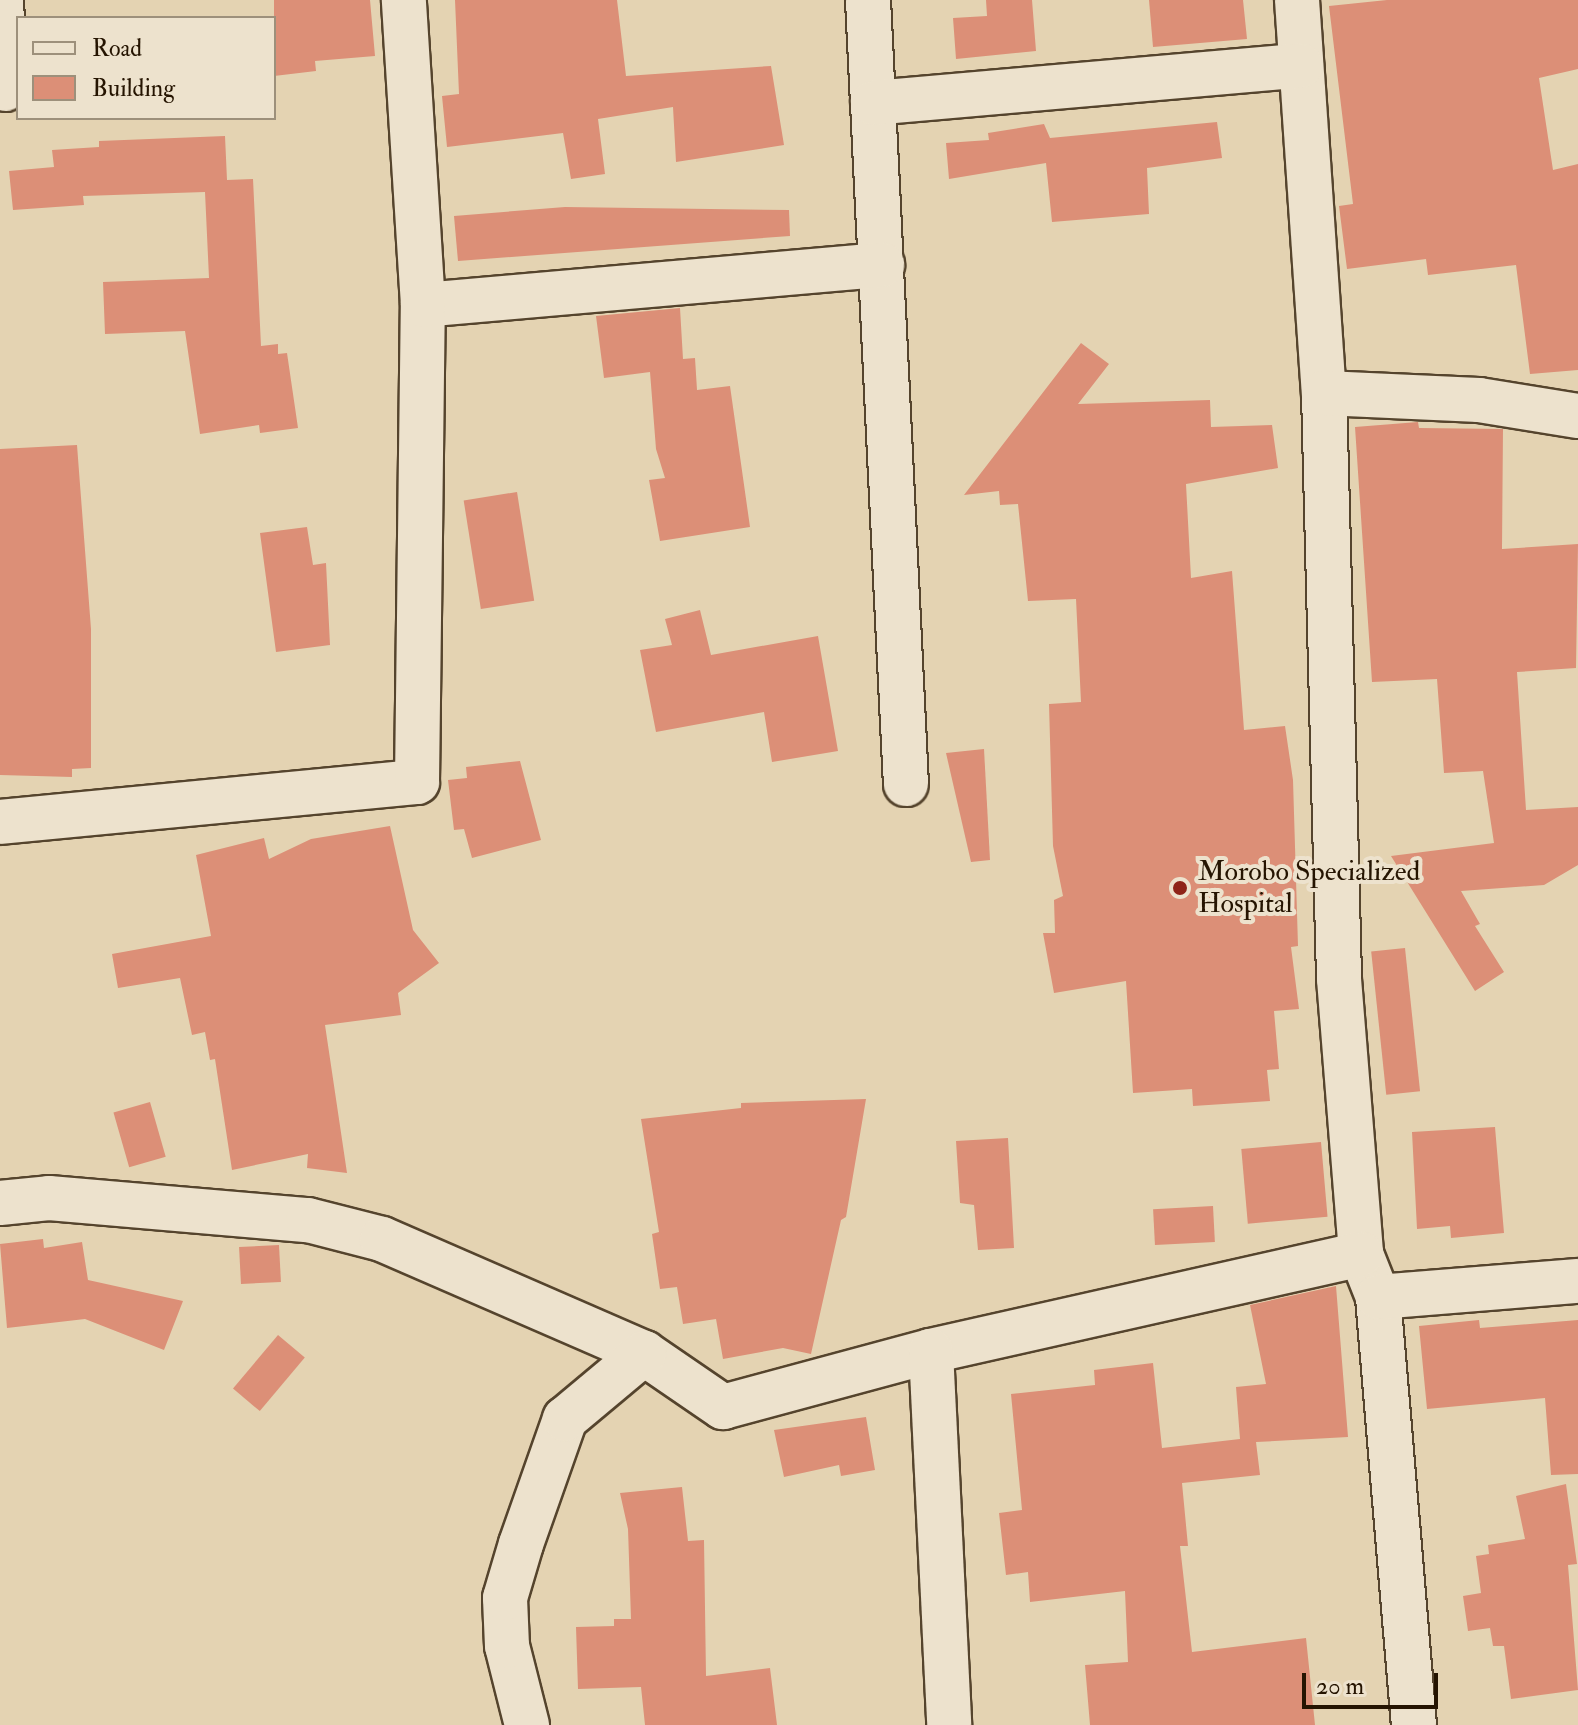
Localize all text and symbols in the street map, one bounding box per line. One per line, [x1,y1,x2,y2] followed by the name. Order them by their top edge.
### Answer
[16,16,276,120] legend
[92,33,142,64] text: Road
[92,73,175,104] text: Building
[1198,855,1420,921] place label: Morobo Specialized Hospital
[1169,877,1191,899] marker: Morobo Specialized Hospital
[1306,1657,1442,1707] scale bar
[1316,1671,1364,1702] text: 20 m

